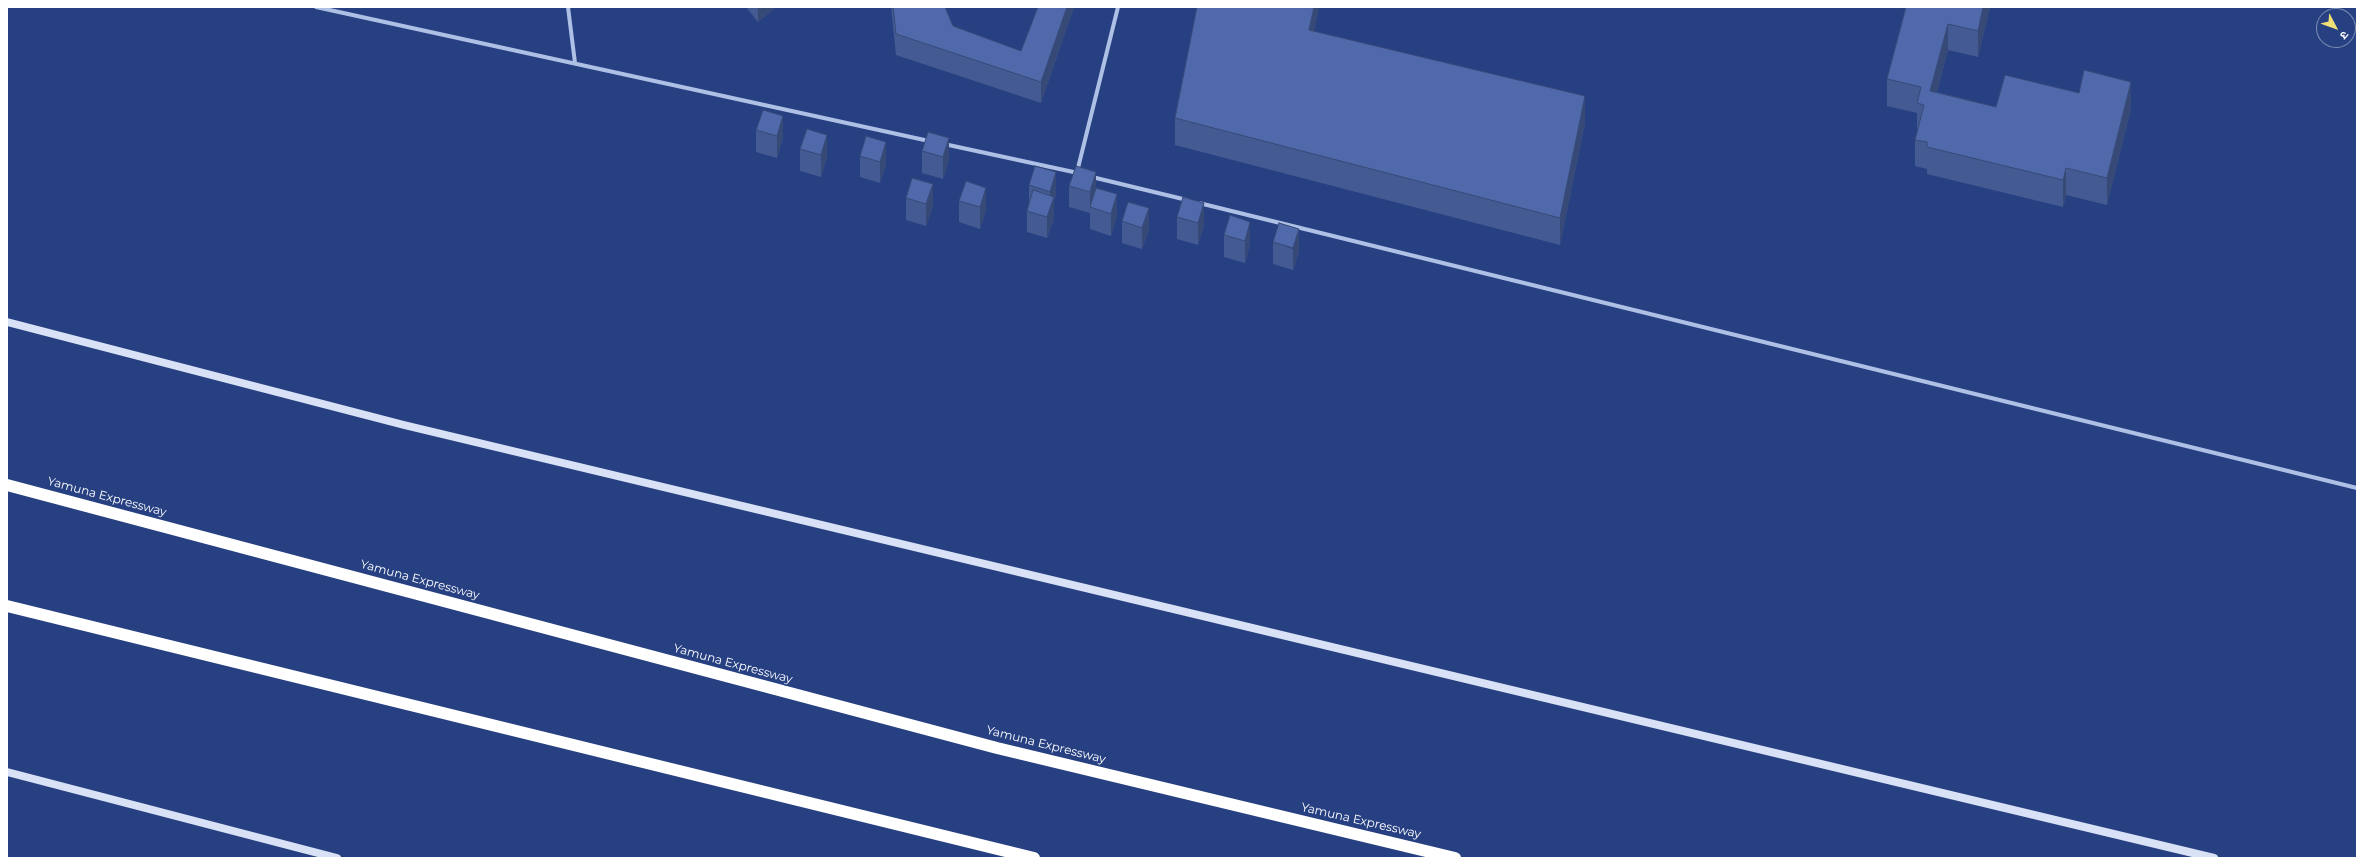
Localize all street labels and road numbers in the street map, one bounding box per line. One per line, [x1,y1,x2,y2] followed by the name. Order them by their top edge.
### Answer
[46,474,168,520] street label: Yamuna Expressway
[359,557,481,603] street label: Yamuna Expressway
[672,641,794,687] street label: Yamuna Expressway
[985,723,1107,767] street label: Yamuna Expressway
[1300,800,1422,842] street label: Yamuna Expressway

